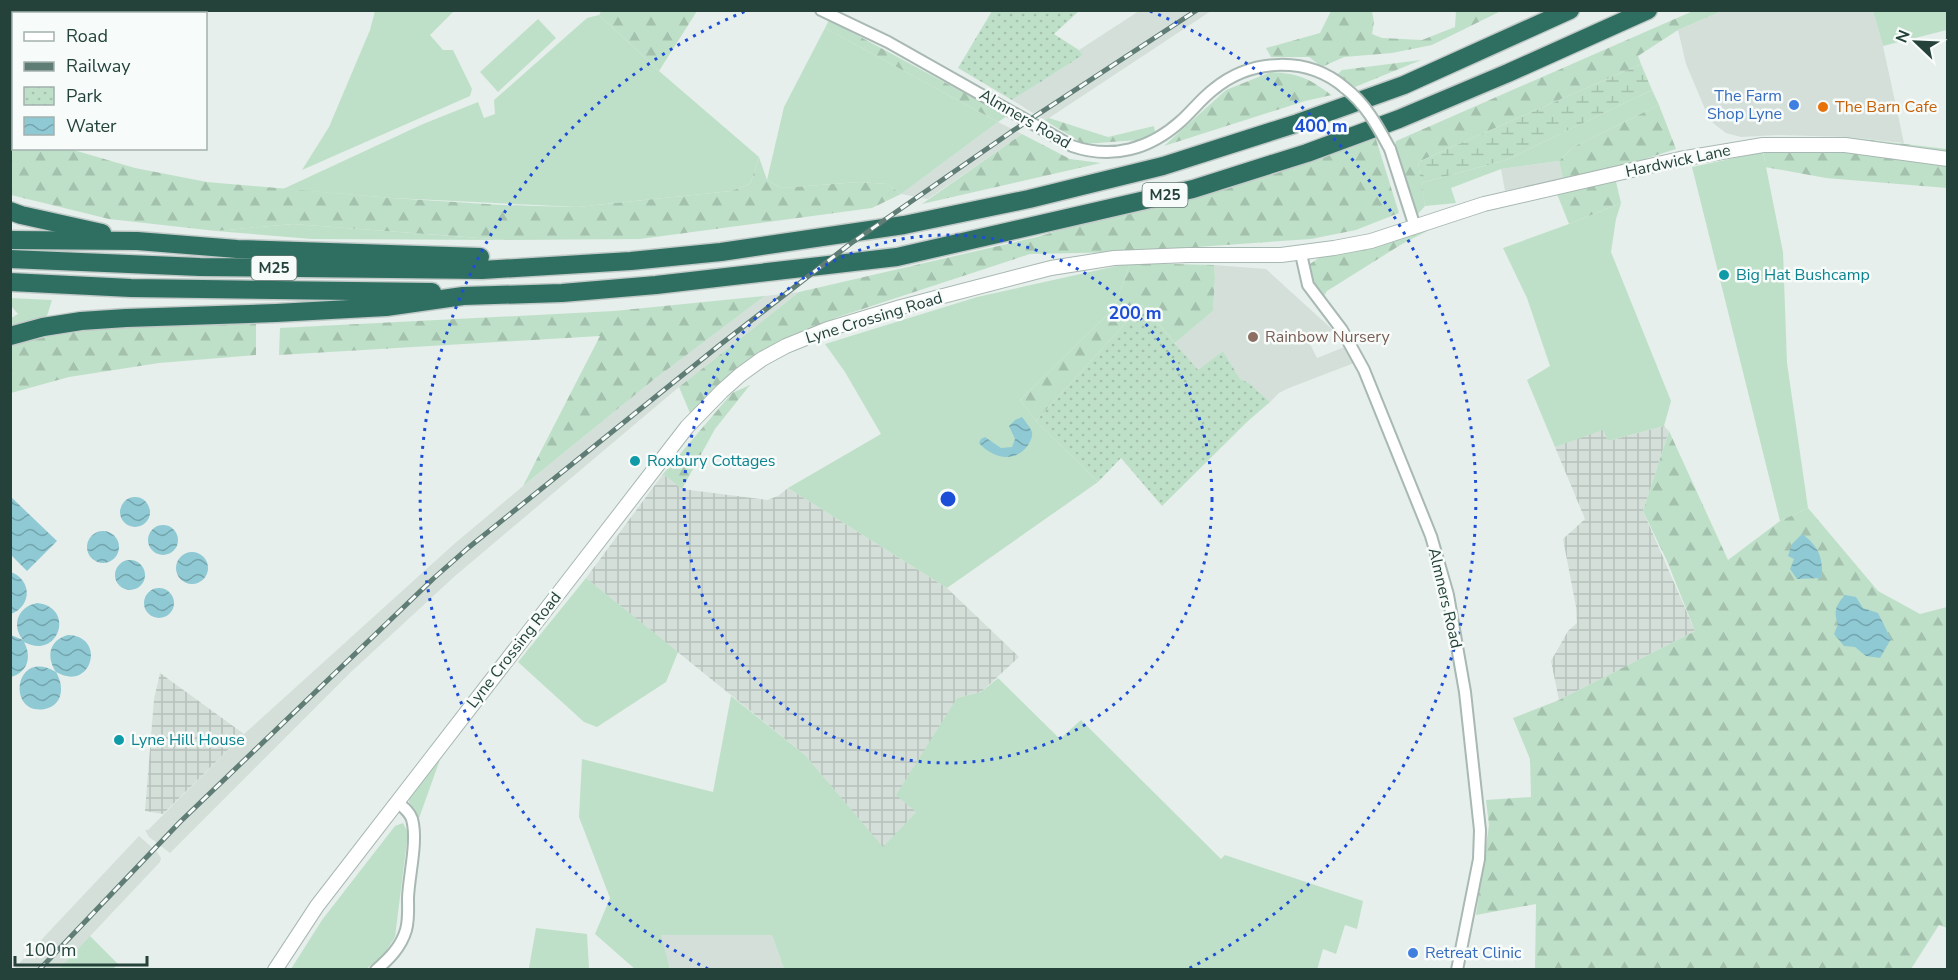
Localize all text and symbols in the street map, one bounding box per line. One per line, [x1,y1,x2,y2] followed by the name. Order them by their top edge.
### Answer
[12,12,207,150] legend
[1886,12,1946,72] north arrow
[66,24,108,48] text: Road
[1891,27,1916,46] text: N
[66,54,131,78] text: Railway
[66,84,103,108] text: Park
[975,84,1075,154] street label: Almners Road
[1707,85,1782,125] place label: The Farm Shop Lyne
[1835,96,1937,118] place label: The Barn Cafe
[1787,98,1801,112] marker: The Farm Shop Lyne
[1816,100,1830,114] marker: The Barn Cafe
[66,114,117,138] text: Water
[1294,114,1348,138] text: 400 m
[1623,139,1733,183] street label: Hardwick Lane
[1142,183,1188,207] road number: M25
[252,256,296,280] road number: M25
[1736,264,1870,286] place label: Big Hat Bushcamp
[1717,268,1731,282] marker: Big Hat Bushcamp
[803,287,945,349] street label: Lyne Crossing Road
[1108,301,1162,325] text: 200 m
[1265,326,1391,348] place label: Rainbow Nursery
[1246,330,1260,344] marker: Rainbow Nursery
[647,450,776,472] place label: Roxbury Cottages
[628,454,642,468] marker: Roxbury Cottages
[938,489,958,509] centre of rings
[1423,546,1467,650] street label: Almners Road
[462,587,566,713] street label: Lyne Crossing Road
[131,729,245,751] place label: Lyne Hill House
[112,733,126,747] marker: Lyne Hill House
[15,929,147,967] scale bar
[24,938,76,962] text: 100 m
[1425,942,1522,964] place label: Retreat Clinic
[1406,946,1420,960] marker: Retreat Clinic

